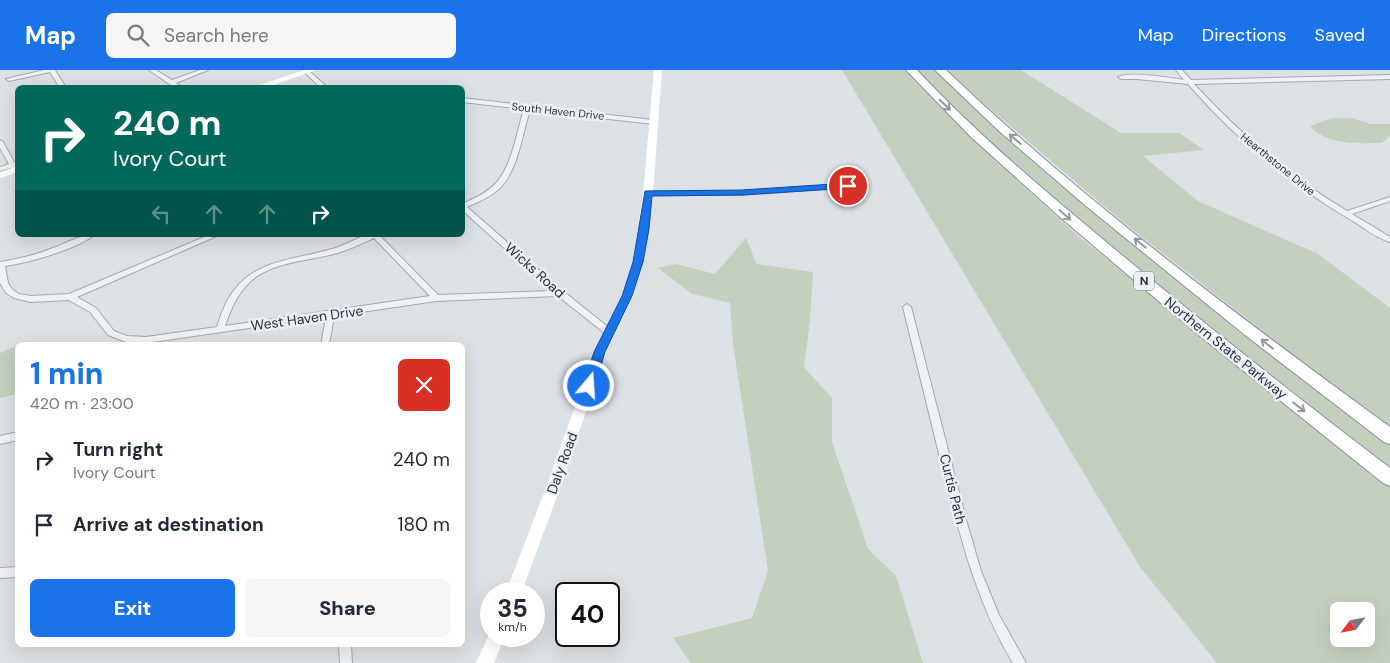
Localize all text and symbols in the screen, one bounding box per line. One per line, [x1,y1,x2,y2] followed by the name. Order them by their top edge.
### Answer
[106,13,456,58] search box
[25,20,76,51] text: Map
[124,21,152,49] icon: search
[164,23,269,48] text: Search here
[1138,23,1174,47] text: Map
[1202,23,1287,47] text: Directions
[1315,23,1365,47] text: Saved
[511,99,605,123] street label: South Haven Drive
[939,99,951,111] one-way arrow
[113,100,222,146] text: 240 m
[30,105,95,170] icon: right
[1238,130,1318,198] street label: Hearthstone Drive
[1009,133,1022,145] one-way arrow
[113,144,227,173] text: Ivory Court
[827,165,869,207] pin
[834,172,862,200] icon: arrive
[147,200,175,228] icon: left
[200,200,228,228] icon: ahead
[253,200,281,228] icon: ahead
[306,200,334,228] icon: right
[1059,209,1072,220] one-way arrow
[501,238,569,302] street label: Wicks Road
[1134,238,1147,249] one-way arrow
[1134,272,1154,290] road number: N
[1161,293,1291,403] street label: Northern State Parkway
[250,301,364,335] street label: West Haven Drive
[1261,339,1274,350] one-way arrow
[30,354,103,393] text: 1 min
[398,359,450,411] button: close
[562,359,614,411] position arrow
[30,393,134,414] text: 420 m · 23:00
[1292,401,1305,412] one-way arrow
[543,430,581,496] street label: Daly Road
[73,437,163,462] text: Turn right
[30,446,58,474] icon: right
[393,447,450,472] text: 240 m
[936,452,970,526] street label: Curtis Path
[73,462,156,483] text: Ivory Court
[30,511,58,539] icon: arrive
[73,512,264,537] text: Arrive at destination
[398,512,450,537] text: 180 m
[30,579,235,637] button: Exit
[245,579,450,637] button: Share
[555,582,620,647] speed limit sign: 40
[497,592,528,625] text: 35
[1330,602,1375,648] north arrow
[1330,602,1375,647] map controls
[498,619,527,635] text: km/h

